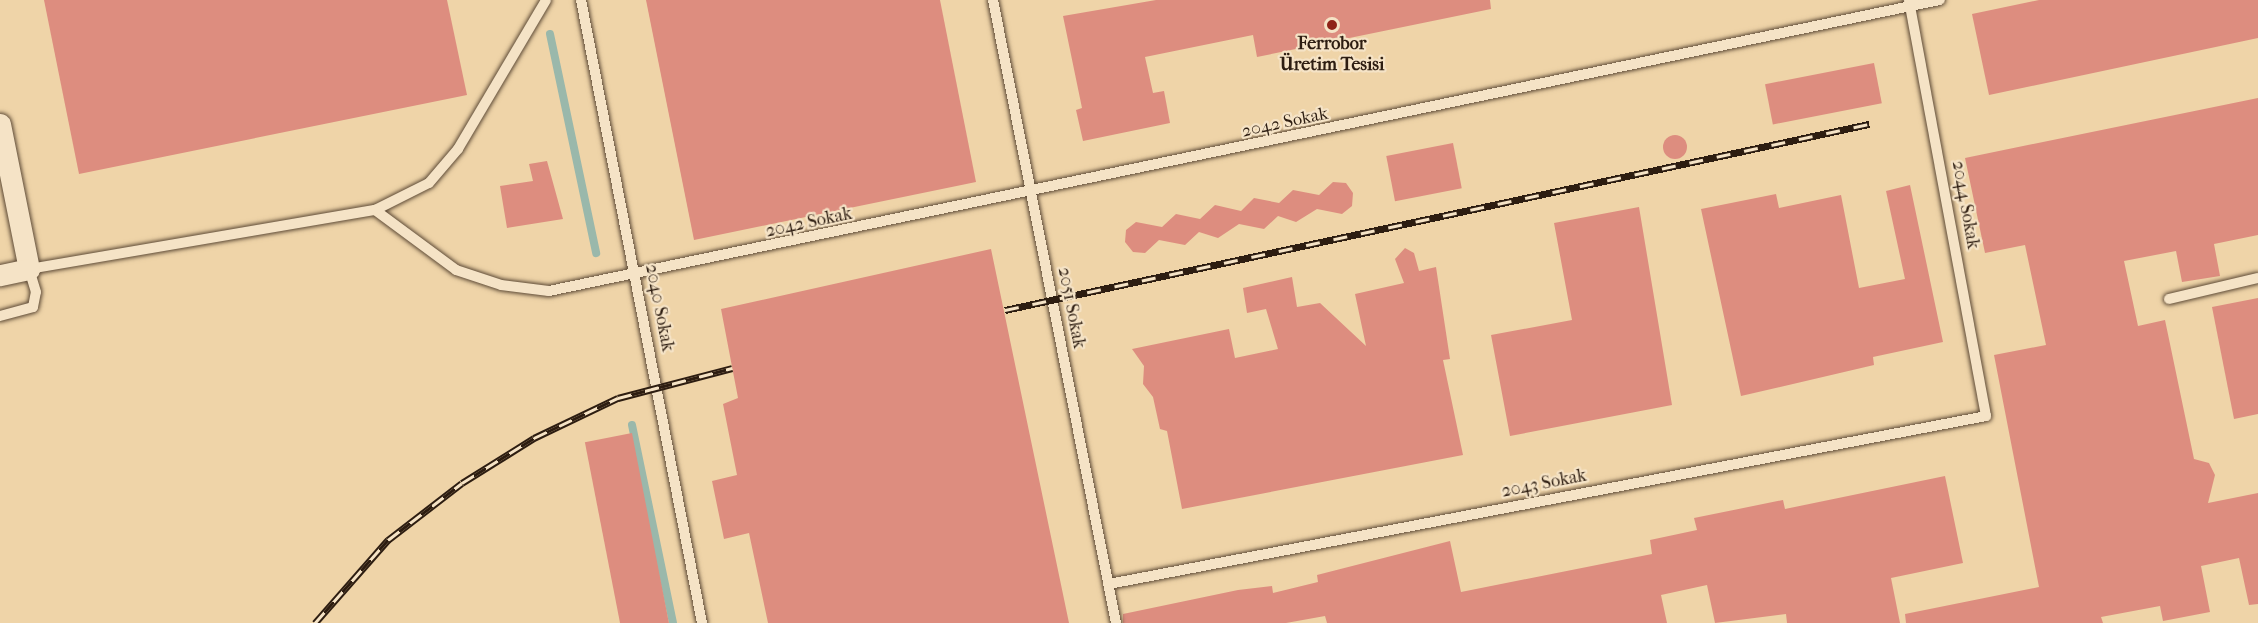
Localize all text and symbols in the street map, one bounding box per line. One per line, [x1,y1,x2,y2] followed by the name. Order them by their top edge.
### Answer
[1325,18,1339,32] marker: Ferrobor Üretim Tesisi
[1280,34,1384,76] place label: Ferrobor Üretim Tesisi
[1240,103,1330,143] street label: 2042 Sokak
[1947,159,1983,251] street label: 2044 Sokak
[764,203,854,243] street label: 2042 Sokak
[640,262,678,354] street label: 2040 Sokak
[1053,266,1089,350] street label: 2051 Sokak
[1500,465,1588,503] street label: 2043 Sokak

